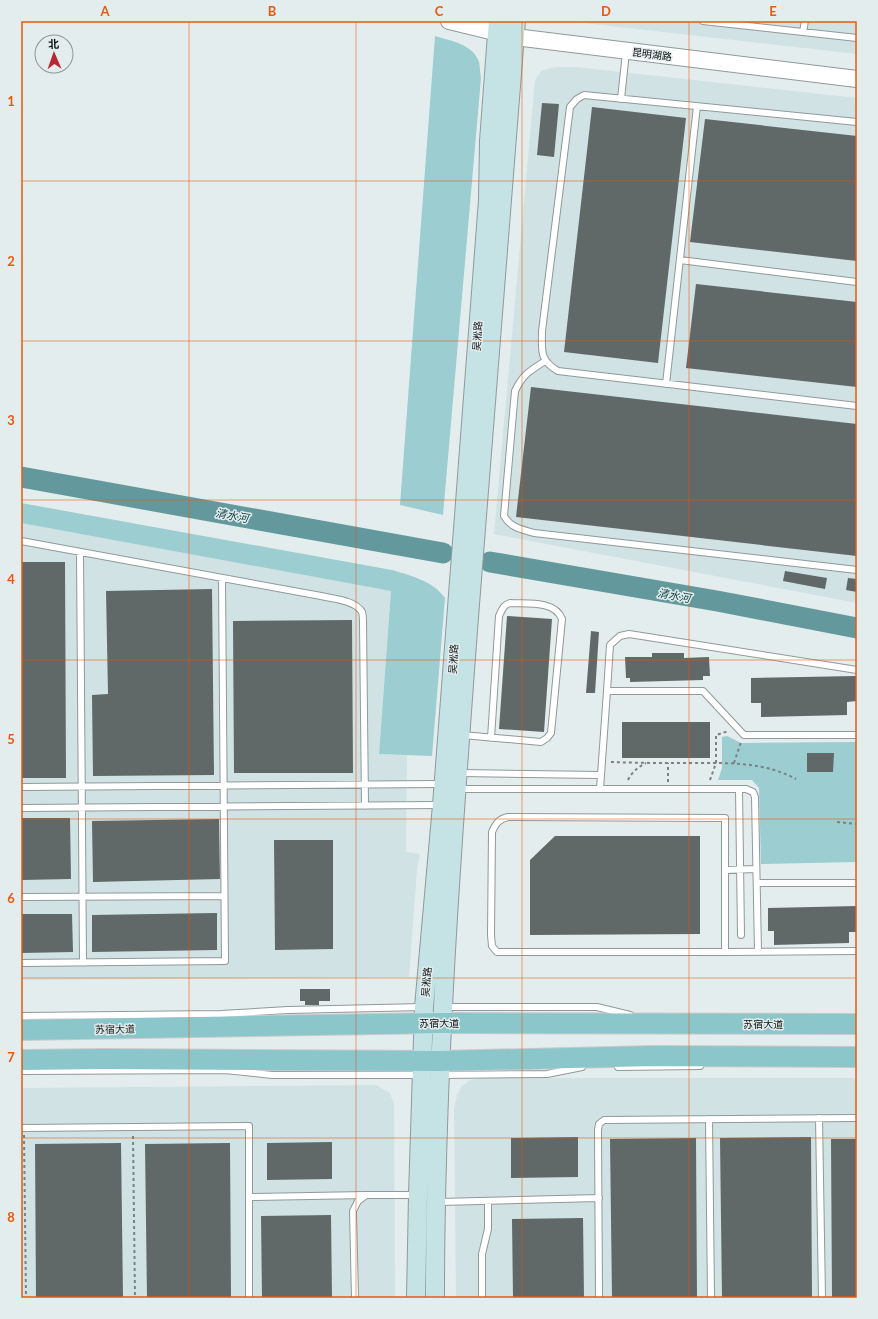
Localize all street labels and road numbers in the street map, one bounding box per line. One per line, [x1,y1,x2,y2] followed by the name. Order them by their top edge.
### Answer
[631,46,673,62] street label: 昆明湖路
[470,321,484,351] street label: 吴淞路
[446,644,460,674] street label: 吴淞路
[419,967,433,997] street label: 吴淞路
[419,1017,459,1029] street label: 苏宿大道
[743,1018,783,1030] street label: 苏宿大道
[95,1023,135,1035] street label: 苏宿大道

